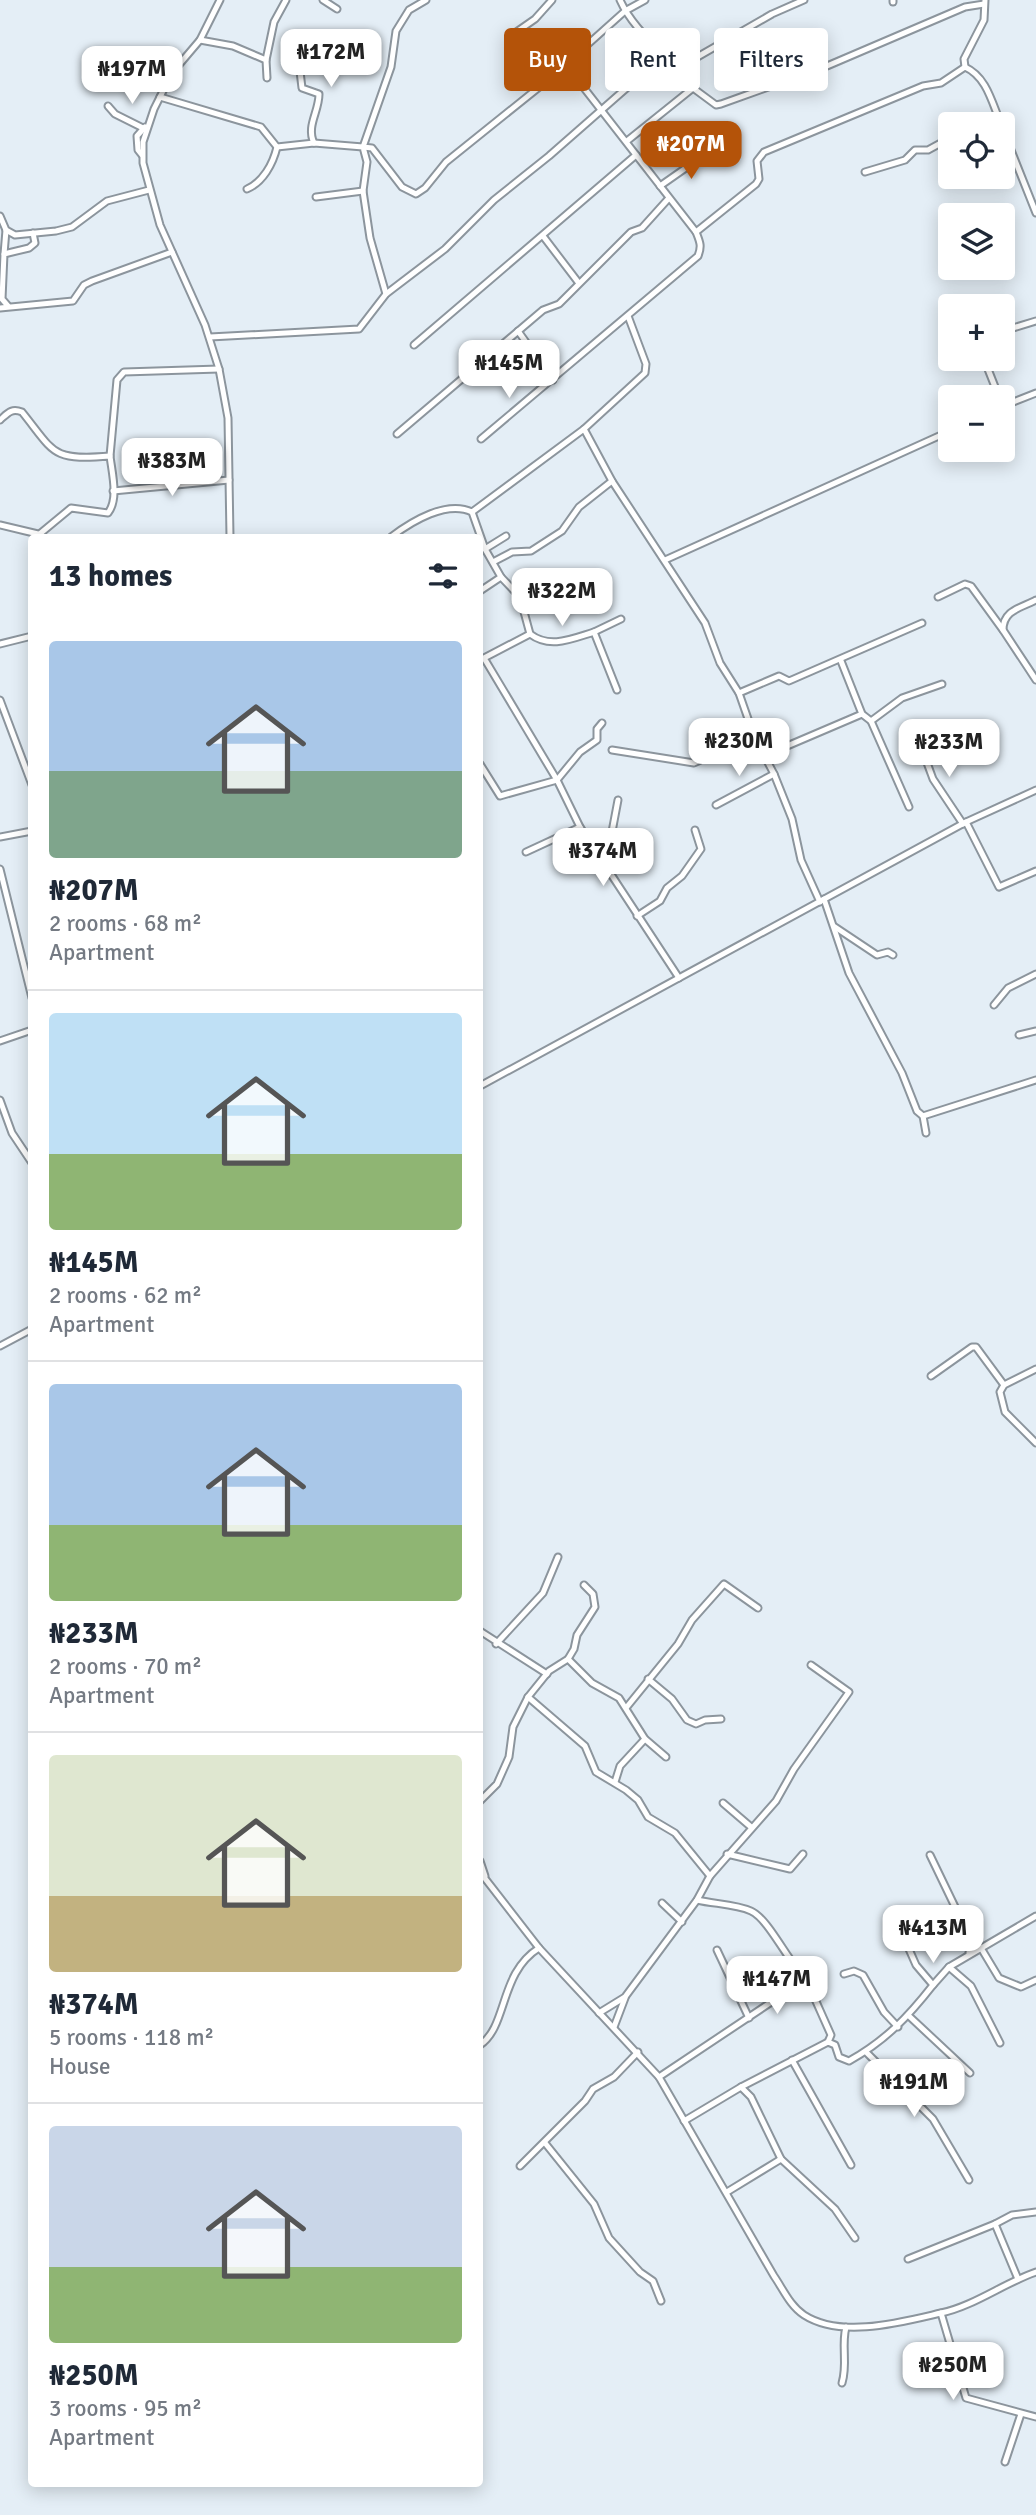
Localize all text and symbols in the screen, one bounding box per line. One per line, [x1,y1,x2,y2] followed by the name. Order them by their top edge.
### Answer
[504,28,591,91] chip: Buy
[605,28,700,91] chip: Rent
[714,28,828,91] chip: Filters
[282,29,380,89] pin: ₦172M
[297,37,365,66] text: ₦172M
[83,46,181,106] pin: ₦197M
[98,54,166,83] text: ₦197M
[938,112,1015,462] map controls
[938,112,1015,189] button: locate
[642,122,740,181] pin: ₦207M
[657,129,725,158] text: ₦207M
[938,203,1015,280] button: layers
[938,294,1015,371] button: +
[460,340,558,400] pin: ₦145M
[475,348,543,377] text: ₦145M
[938,385,1015,462] button: −
[123,438,221,498] pin: ₦383M
[138,446,206,475] text: ₦383M
[424,557,462,595] icon: filters
[49,558,172,595] text: 13 homes
[513,568,611,628] pin: ₦322M
[528,576,596,605] text: ₦322M
[193,686,319,812] icon: home
[690,718,788,778] pin: ₦230M
[900,720,998,779] pin: ₦233M
[705,726,773,755] text: ₦230M
[915,727,983,756] text: ₦233M
[554,828,652,888] pin: ₦374M
[569,836,637,865] text: ₦374M
[49,872,139,909] text: ₦207M
[49,909,202,938] text: 2 rooms · 68 m²
[49,938,154,967] text: Apartment
[193,1058,319,1184] icon: home
[49,1244,139,1281] text: ₦145M
[49,1281,202,1310] text: 2 rooms · 62 m²
[49,1310,154,1339] text: Apartment
[193,1429,319,1555] icon: home
[49,1615,139,1652] text: ₦233M
[49,1652,202,1681] text: 2 rooms · 70 m²
[49,1681,154,1710] text: Apartment
[193,1800,319,1926] icon: home
[884,1906,982,1965] pin: ₦413M
[899,1913,967,1942] text: ₦413M
[728,1956,826,2016] pin: ₦147M
[743,1964,811,1993] text: ₦147M
[49,1986,139,2023] text: ₦374M
[49,2023,214,2052] text: 5 rooms · 118 m²
[49,2052,111,2081] text: House
[865,2060,963,2119] pin: ₦191M
[880,2067,948,2096] text: ₦191M
[193,2171,319,2297] icon: home
[904,2342,1002,2402] pin: ₦250M
[919,2350,987,2379] text: ₦250M
[49,2357,139,2394] text: ₦250M
[49,2394,202,2423] text: 3 rooms · 95 m²
[49,2423,154,2452] text: Apartment

